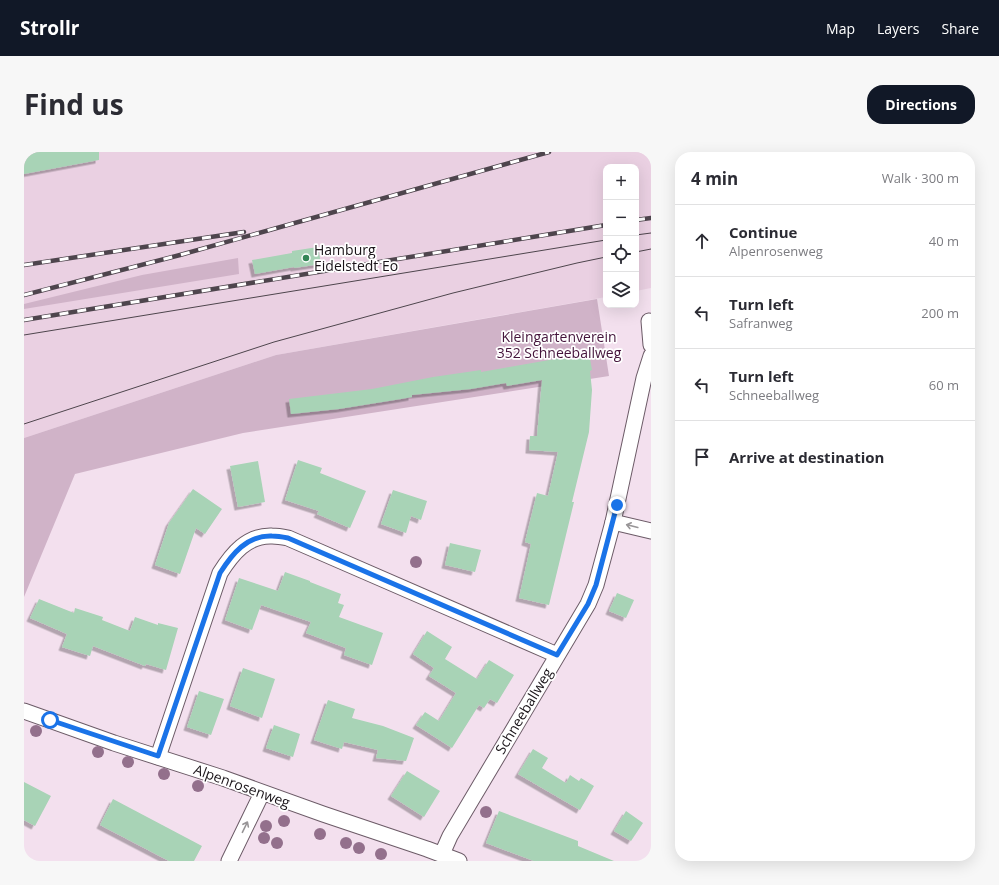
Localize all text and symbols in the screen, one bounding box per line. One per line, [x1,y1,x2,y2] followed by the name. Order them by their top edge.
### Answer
[20,15,79,41] text: Strollr
[826,19,855,38] text: Map
[877,19,919,38] text: Layers
[941,19,979,38] text: Share
[24,85,124,123] text: Find us
[867,85,975,124] button: Directions
[603,164,639,308] map controls
[603,164,639,200] button: +
[691,167,738,190] text: 4 min
[882,169,959,187] text: Walk · 300 m
[603,200,639,236] button: −
[729,222,797,242] text: Continue
[691,230,713,252] icon: ahead
[929,232,959,250] text: 40 m
[603,236,639,272] button: locate
[314,240,398,275] place label: Hamburg Eidelstedt Eo
[729,242,823,260] text: Alpenrosenweg
[301,253,311,263] marker: Hamburg Eidelstedt Eo
[603,272,639,308] button: layers
[729,294,794,314] text: Turn left
[691,302,713,324] icon: left
[921,304,959,322] text: 200 m
[729,314,793,332] text: Safranweg
[497,327,622,362] park label: Kleingartenverein 352 Schneeballweg
[729,366,794,386] text: Turn left
[691,374,713,396] icon: left
[929,376,959,394] text: 60 m
[729,386,819,404] text: Schneeballweg
[691,446,713,468] icon: arrive
[729,447,884,467] text: Arrive at destination
[608,496,626,514] route end
[626,522,639,530] one-way arrow
[490,664,557,757] street label: Schneeballweg
[41,711,59,729] route start
[191,759,293,812] street label: Alpenrosenweg
[242,821,249,833] one-way arrow

